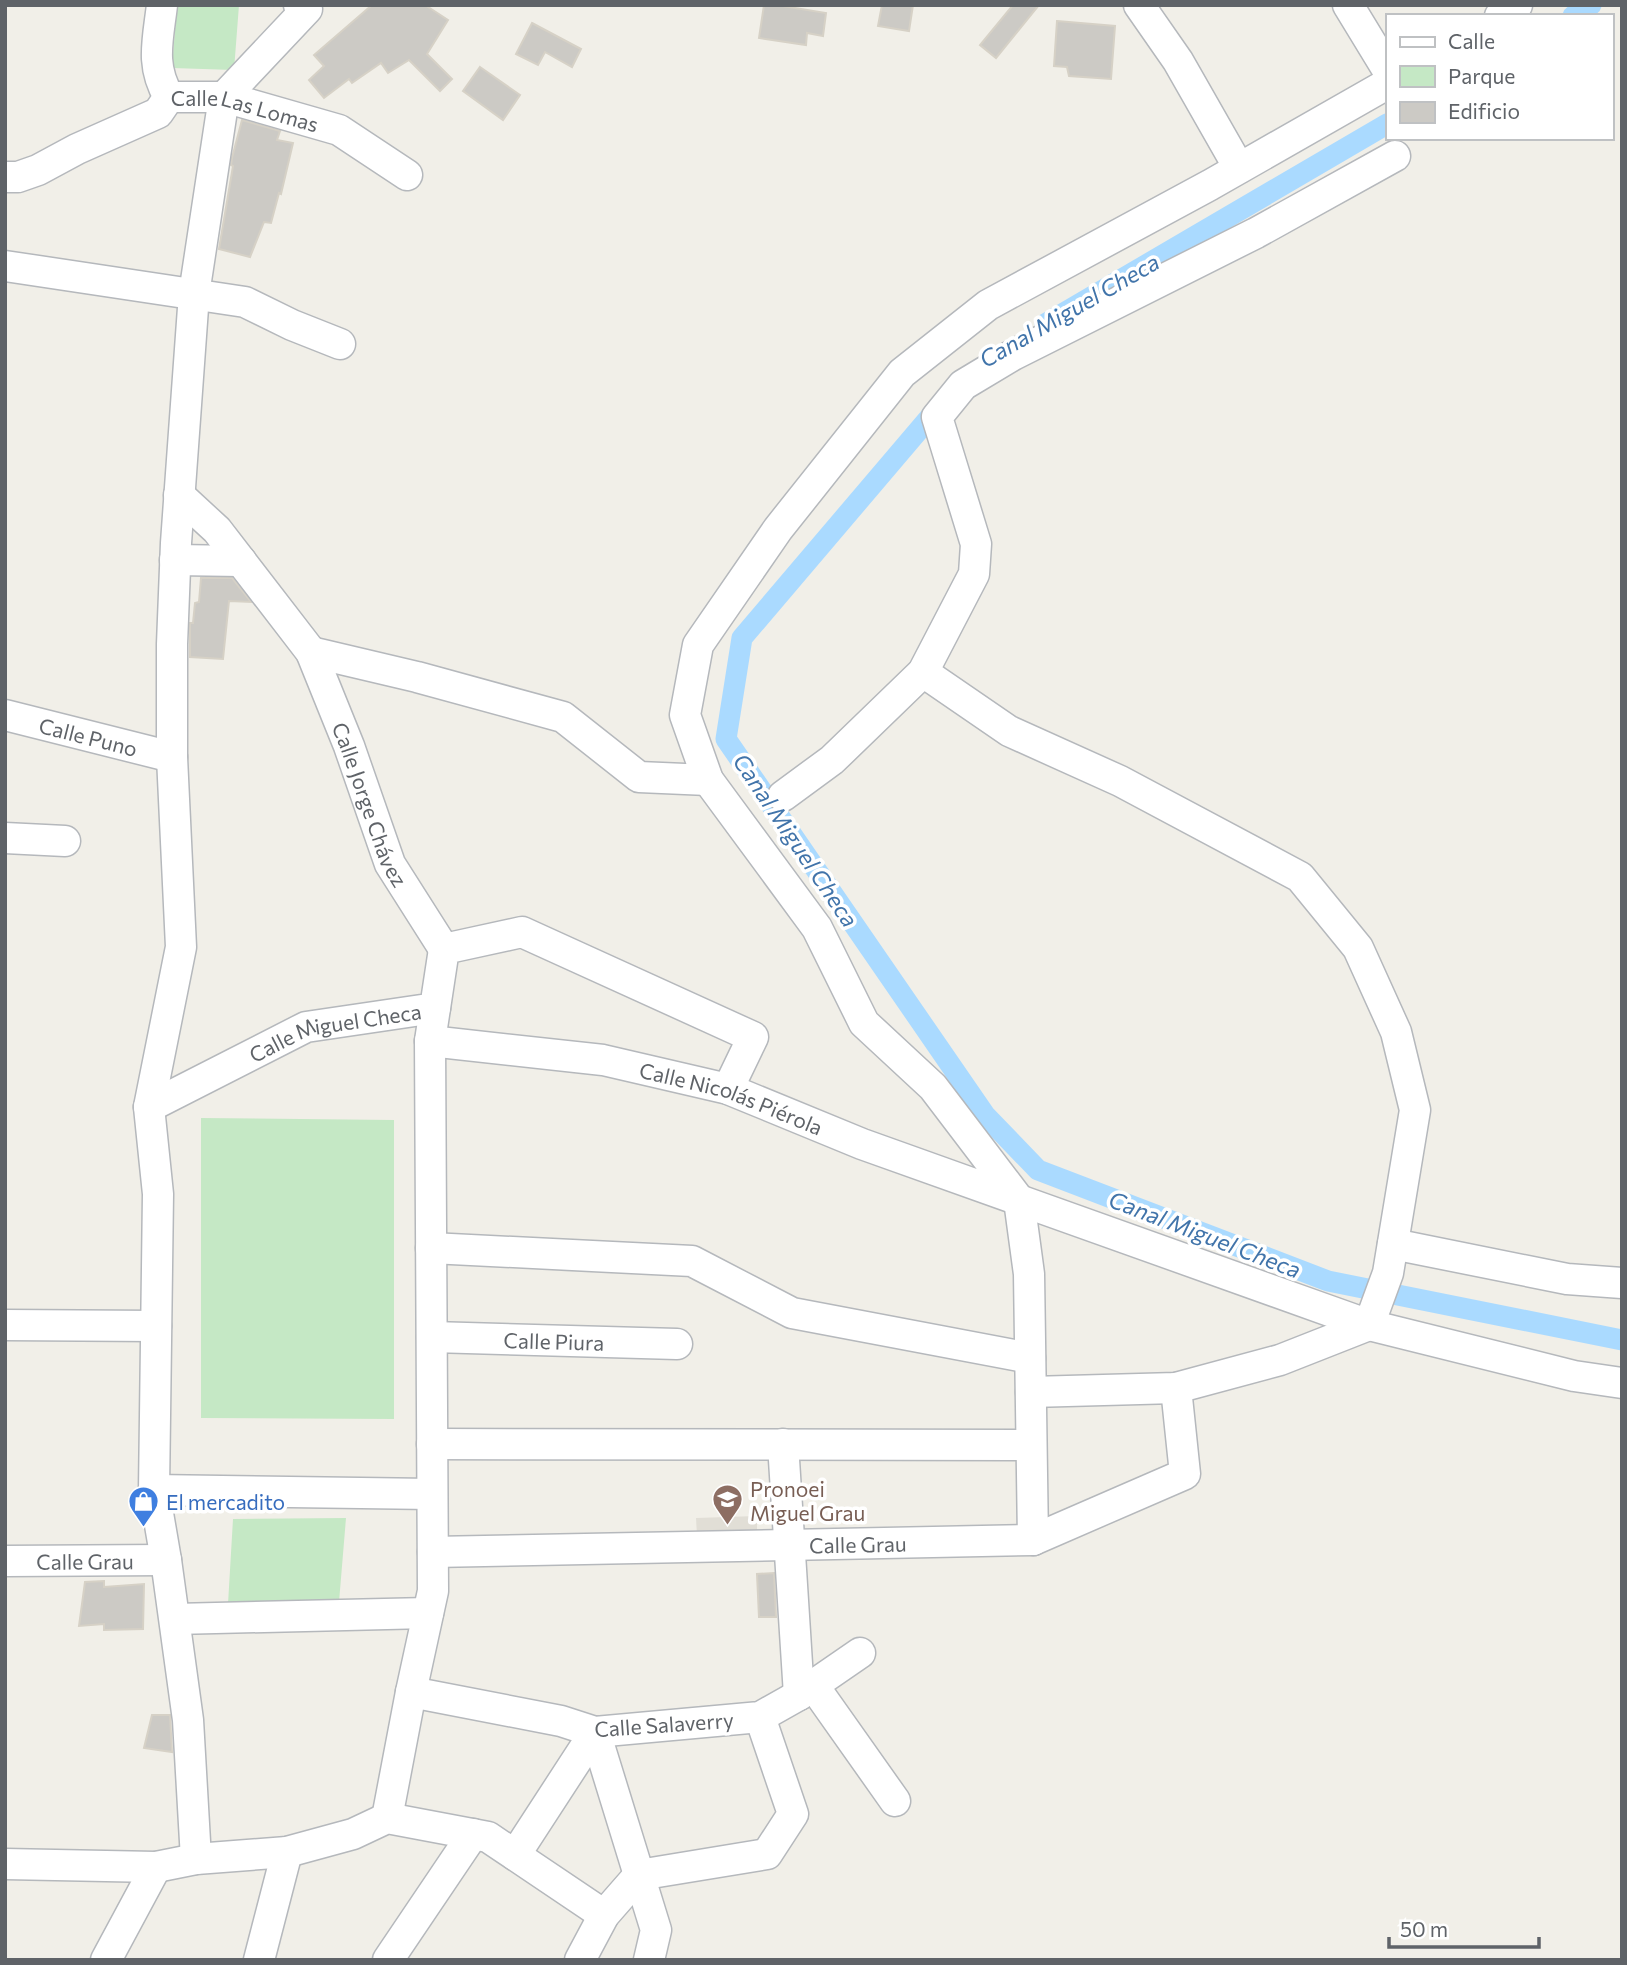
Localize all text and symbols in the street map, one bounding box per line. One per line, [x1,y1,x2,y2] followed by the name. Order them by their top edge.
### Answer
[1386,14,1613,140] legend
[1448,28,1495,53] text: Calle
[1448,63,1515,88] text: Parque
[171,84,322,136] street label: Calle Las Lomas
[1448,98,1520,123] text: Edificio
[974,247,1164,373] water label: Canal Miguel Checa
[37,712,140,760] street label: Calle Puno
[328,718,413,891] street label: Calle Jorge Chávez
[728,748,864,932] water label: Canal Miguel Checa
[244,998,423,1067] street label: Calle Miguel Checa
[637,1056,827,1139] street label: Calle Nicolás Piérola
[1105,1184,1305,1284] water label: Canal Miguel Checa
[503,1327,605,1354] street label: Calle Piura
[750,1476,865,1525] place label: Pronoei Miguel Grau
[710,1483,744,1527] school or university icon: Pronoei Miguel Grau
[126,1484,160,1528] shop icon: El mercadito
[166,1489,285,1514] place label: El mercadito
[809,1530,907,1557] street label: Calle Grau
[36,1548,134,1573] street label: Calle Grau
[593,1707,735,1741] street label: Calle Salaverry
[1389,1906,1540,1950] scale bar
[1400,1916,1448,1941] text: 50 m

